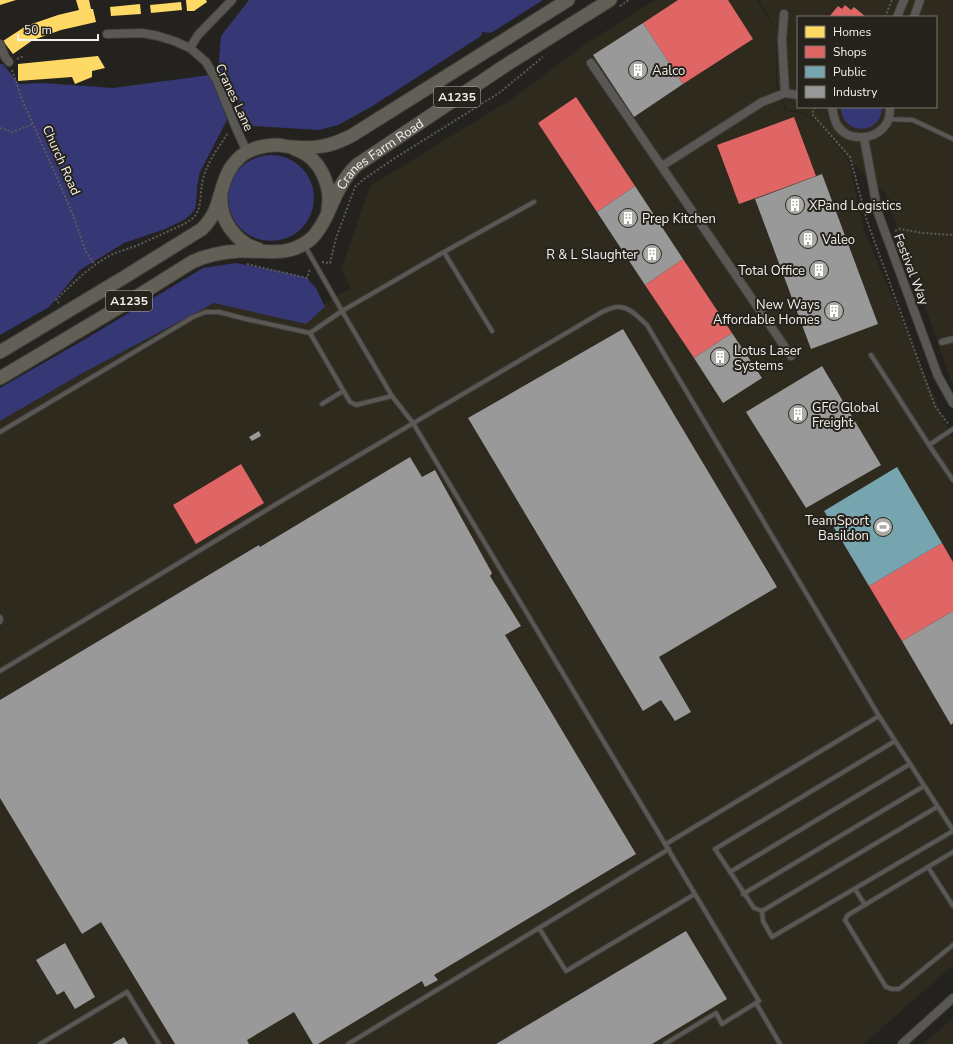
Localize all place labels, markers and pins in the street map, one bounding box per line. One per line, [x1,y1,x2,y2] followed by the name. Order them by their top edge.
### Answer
[627,59,649,81] building icon: Aalco
[652,62,685,80] place label: Aalco
[784,194,806,216] building icon: XPand Logistics
[809,197,901,215] place label: XPand Logistics
[617,207,639,229] building icon: Prep Kitchen
[642,210,716,228] place label: Prep Kitchen
[797,228,819,250] building icon: Valeo
[821,231,855,249] place label: Valeo
[641,243,663,265] building icon: R & L Slaughter
[546,246,638,264] place label: R & L Slaughter
[808,259,830,281] building icon: Total Office
[738,262,805,280] place label: Total Office
[713,296,820,329] place label: New Ways Affordable Homes
[823,300,845,322] building icon: New Ways Affordable Homes
[734,342,802,375] place label: Lotus Laser Systems
[709,346,731,368] building icon: Lotus Laser Systems
[812,399,879,432] place label: GFC Global Freight
[787,403,809,425] building icon: GFC Global Freight
[805,512,869,545] place label: TeamSport Basildon
[872,516,894,538] sports icon: TeamSport Basildon

